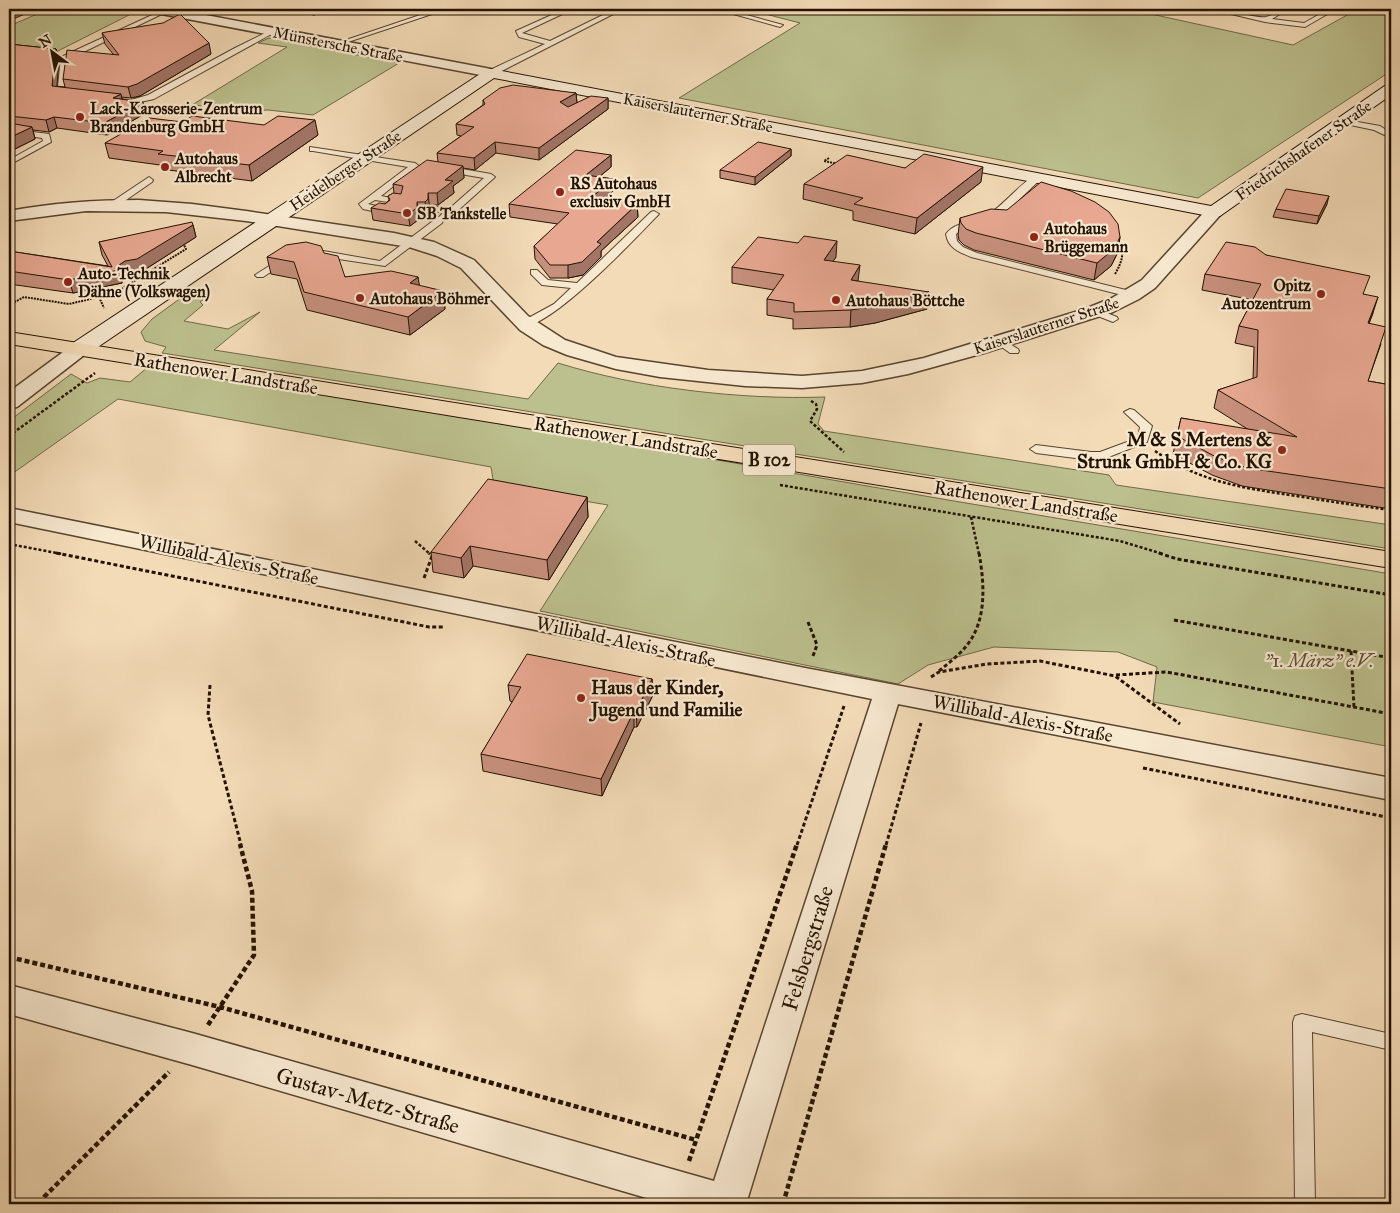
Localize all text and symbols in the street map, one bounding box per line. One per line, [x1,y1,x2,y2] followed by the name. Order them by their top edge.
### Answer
[271,23,405,66] street label: Münstersche Straße
[28,28,78,78] north arrow
[36,31,55,52] text: N
[621,89,775,136] street label: Kaiserslauterner Straße
[1232,96,1375,205] street label: Friedrichshafener Straße
[90,99,263,137] place label: Lack-Karosserie-Zentrum Brandenburg GmbH
[74,111,86,123] marker: Lack-Karosserie-Zentrum Brandenburg GmbH
[286,126,405,216] street label: Heidelberger Straße
[174,149,238,186] place label: Autohaus Albrecht
[159,161,171,173] marker: Autohaus Albrecht
[570,174,671,211] place label: RS Autohaus exclusiv GmbH
[554,186,566,198] marker: RS Autohaus exclusiv GmbH
[417,204,507,223] place label: SB Tankstelle
[401,207,413,219] marker: SB Tankstelle
[1043,219,1129,257] place label: Autohaus Brüggemann
[1028,231,1040,243] marker: Autohaus Brüggemann
[77,264,211,302] place label: Auto-Technik Dähne (Volkswagen)
[62,276,74,288] marker: Auto-Technik Dähne (Volkswagen)
[1221,276,1312,313] place label: Opitz Autozentrum
[1315,288,1327,300] marker: Opitz Autozentrum
[369,289,491,308] place label: Autohaus Böhmer
[845,291,965,310] place label: Autohaus Böttche
[354,292,366,304] marker: Autohaus Böhmer
[971,293,1122,358] street label: Kaiserslauterner Straße
[830,294,842,306] marker: Autohaus Böttche
[132,348,320,399] street label: Rathenower Landstraße
[532,412,720,463] street label: Rathenower Landstraße
[1077,428,1272,473] place label: M & S Mertens & Strunk GmbH & Co. KG
[743,444,795,476] road number: B 102
[1276,444,1288,456] marker: M & S Mertens & Strunk GmbH & Co. KG
[932,476,1120,527] street label: Rathenower Landstraße
[137,529,321,590] street label: Willibald-Alexis-Straße
[534,611,718,672] street label: Willibald-Alexis-Straße
[1264,649,1376,672] park label: "1. März" e.V.
[588,676,743,722] place label: Haus der Kinder, Jugend und Familie
[931,690,1115,747] street label: Willibald-Alexis-Straße
[575,692,587,704] marker: Haus der Kinder, Jugend und Familie
[776,882,839,1014] street label: Felsbergstraße
[273,1061,463,1140] street label: Gustav-Metz-Straße

